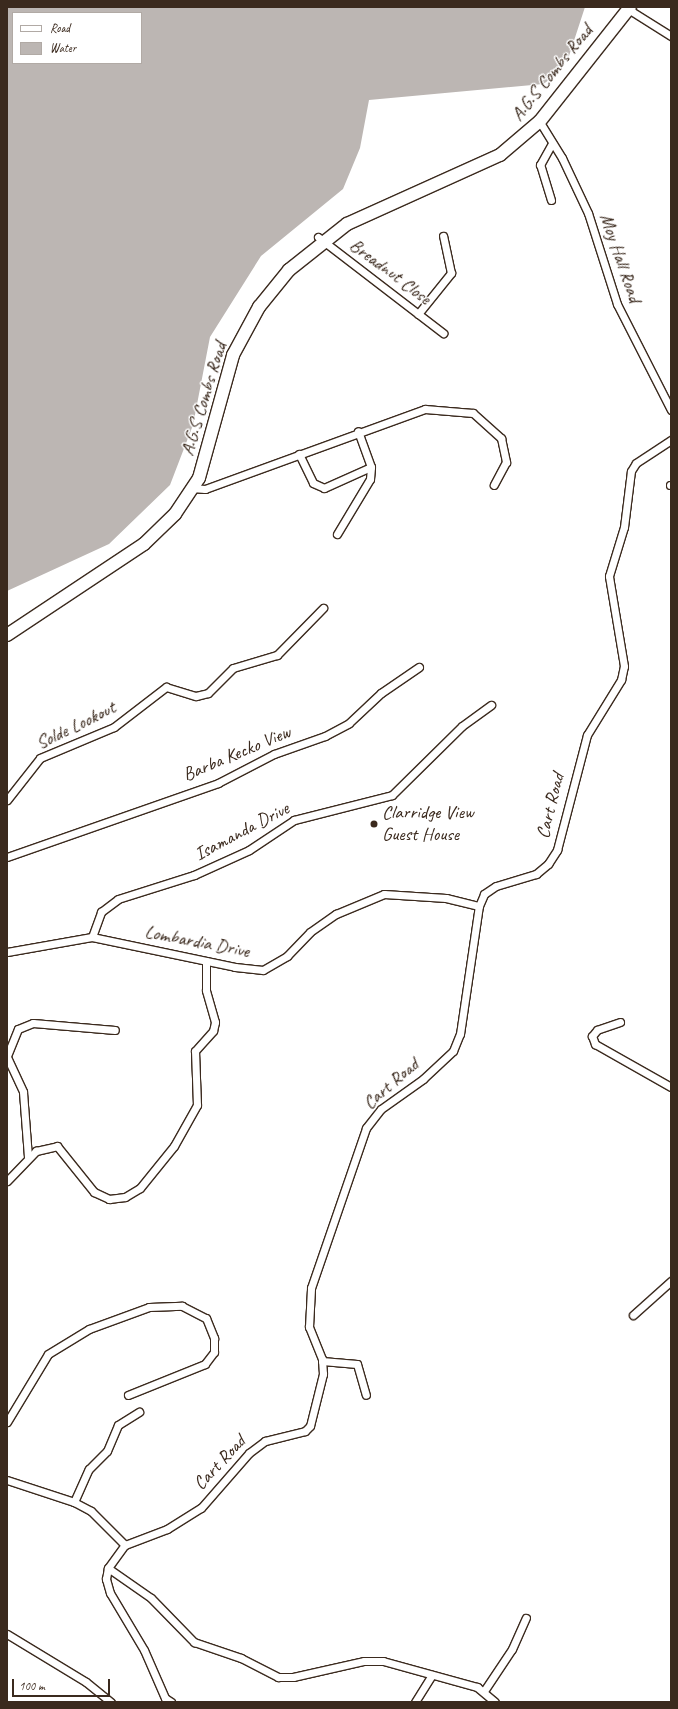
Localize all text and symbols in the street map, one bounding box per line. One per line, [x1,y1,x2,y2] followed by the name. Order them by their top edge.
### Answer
[12,12,142,64] legend
[50,20,70,36] text: Road
[506,20,598,126] street label: A.G.S Combs Road
[50,40,76,56] text: Water
[594,210,646,306] street label: Moy Hall Road
[345,234,435,310] street label: Breadnut Close
[176,339,232,459] street label: A.G.S Combs Road
[33,697,119,755] street label: Solde Lookout
[180,721,294,787] street label: Barba Kecko View
[532,771,570,841] street label: Cart Road
[191,798,293,866] street label: Isamanda Drive
[382,802,474,846] place label: Clarridge View Guest House
[369,819,379,829] marker: Clarridge View Guest House
[143,921,251,963] street label: Lombardia Drive
[358,1053,424,1115] street label: Cart Road
[189,1431,251,1495] street label: Cart Road
[14,1671,112,1697] scale bar
[19,1678,45,1694] text: 100 m

